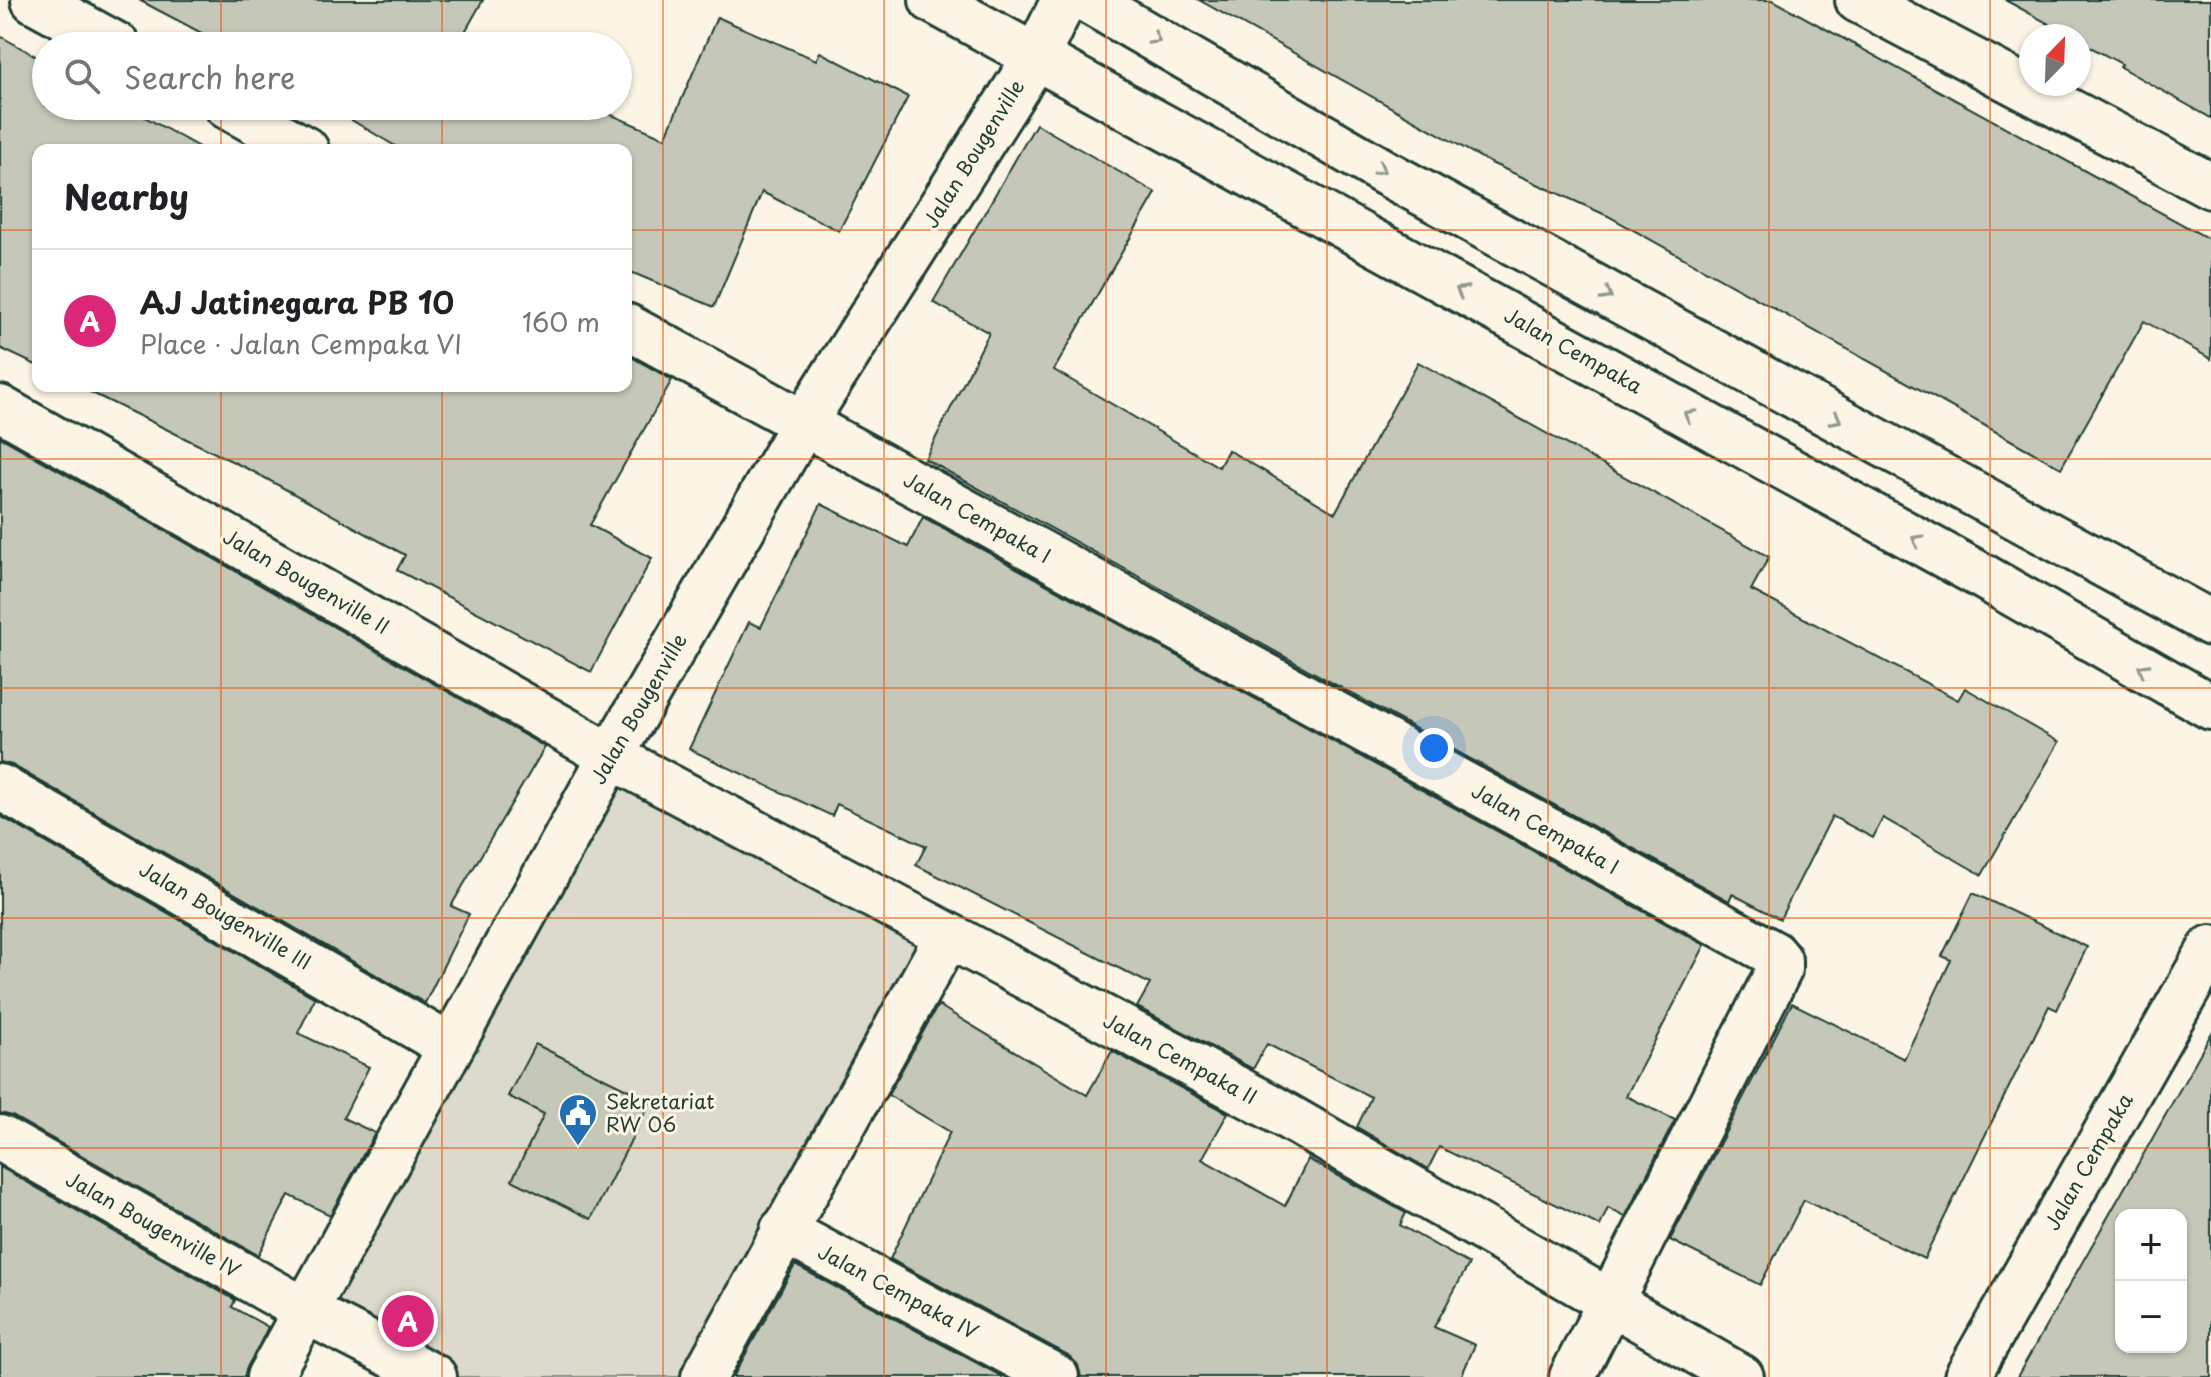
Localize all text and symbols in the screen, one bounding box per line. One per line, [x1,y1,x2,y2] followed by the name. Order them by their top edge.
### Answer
[2019,24,2091,96] north arrow
[1146,29,1160,45] one-way arrow
[32,32,632,120] search box
[60,54,104,98] icon: search
[124,54,296,99] text: Search here
[915,73,1031,233] street label: Jalan Bougenville
[1371,159,1386,175] one-way arrow
[64,170,189,222] text: Nearby
[140,279,454,324] text: AJ Jatinegara PB 10
[1455,285,1469,300] one-way arrow
[1599,285,1614,300] one-way arrow
[1499,300,1648,401] street label: Jalan Cempaka
[80,302,100,341] text: A
[522,302,600,341] text: 160 m
[140,324,462,363] text: Place · Jalan Cempaka VI
[1684,409,1698,425] one-way arrow
[1827,410,1842,425] one-way arrow
[898,464,1057,570] street label: Jalan Cempaka I
[218,521,395,641] street label: Jalan Bougenville II
[1911,535,1925,550] one-way arrow
[583,627,694,789] street label: Jalan Bougenville
[2137,663,2152,679] one-way arrow
[1414,728,1454,768] your location
[1466,775,1625,881] street label: Jalan Cempaka I
[134,854,317,977] street label: Jalan Bougenville III
[1098,1005,1263,1111] street label: Jalan Cempaka II
[606,1086,714,1139] place label: Sekretariat RW 06
[2037,1087,2140,1236] street label: Jalan Cempaka
[557,1092,599,1147] public building icon: Sekretariat RW 06
[61,1164,246,1285] street label: Jalan Bougenville IV
[2115,1209,2187,1353] map controls
[2115,1209,2187,1281] button: +
[813,1236,984,1346] street label: Jalan Cempaka IV
[2115,1281,2187,1353] button: −
[382,1291,434,1351] pin: A

